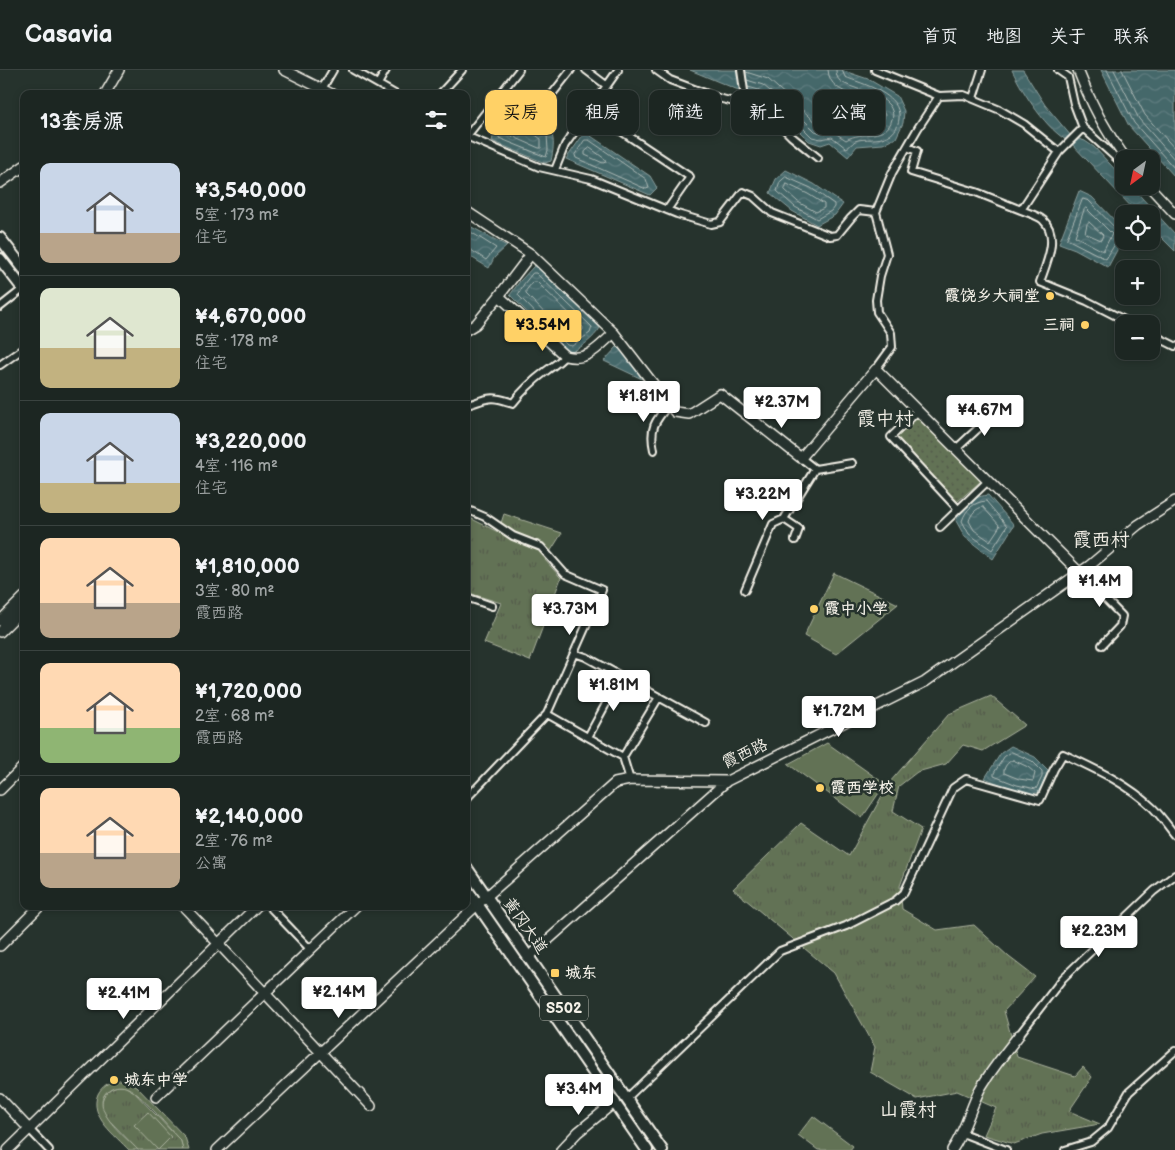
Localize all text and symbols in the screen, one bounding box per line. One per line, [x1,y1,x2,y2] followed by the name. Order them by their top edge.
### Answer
[25,20,112,49] text: Casavia
[922,26,958,47] text: 首页
[986,26,1022,47] text: 地图
[1050,26,1086,47] text: 关于
[1114,26,1150,47] text: 联系
[485,90,557,135] chip: 买房
[567,90,639,135] chip: 租房
[649,90,721,135] chip: 筛选
[731,90,803,135] chip: 新上
[813,90,885,135] chip: 公寓
[422,106,450,134] icon: filters
[40,109,124,134] text: 13套房源
[1115,150,1160,195] north arrow
[1115,150,1160,360] map controls
[195,178,306,203] text: ¥3,540,000
[80,183,140,243] icon: home
[1115,205,1160,250] button: locate
[195,206,279,225] text: 5室 · 173 m²
[195,228,227,247] text: 住宅
[1115,260,1160,305] button: +
[944,287,1040,306] place label: 霞饶乡大祠堂
[1044,290,1056,302] marker: 霞饶乡大祠堂
[195,304,306,329] text: ¥4,670,000
[80,308,140,368] icon: home
[502,310,584,352] pin: ¥3.54M
[1115,315,1160,360] button: −
[515,316,571,335] text: ¥3.54M
[1043,316,1075,335] place label: 三祠
[1079,319,1091,331] marker: 三祠
[195,332,278,351] text: 5室 · 178 m²
[195,354,227,373] text: 住宅
[603,380,685,423] pin: ¥1.81M
[741,386,823,429] pin: ¥2.37M
[619,387,669,406] text: ¥1.81M
[755,393,809,412] text: ¥2.37M
[944,394,1026,437] pin: ¥4.67M
[957,401,1013,420] text: ¥4.67M
[856,408,914,431] district label: 霞中村
[195,429,307,454] text: ¥3,220,000
[80,433,140,493] icon: home
[195,457,278,476] text: 4室 · 116 m²
[722,478,804,521] pin: ¥3.22M
[195,479,227,498] text: 住宅
[735,485,791,504] text: ¥3.22M
[1072,529,1130,552] district label: 霞西村
[195,554,300,579] text: ¥1,810,000
[80,558,140,618] icon: home
[1065,566,1135,608] pin: ¥1.4M
[1078,572,1122,591] text: ¥1.4M
[195,582,274,601] text: 3室 · 80 m²
[529,594,611,636] pin: ¥3.73M
[543,600,597,619] text: ¥3.73M
[824,600,888,619] place label: 霞中小学
[808,603,820,615] marker: 霞中小学
[195,604,243,623] text: 霞西路
[573,670,655,712] pin: ¥1.81M
[589,676,639,695] text: ¥1.81M
[195,679,302,704] text: ¥1,720,000
[80,683,140,743] icon: home
[798,696,880,738] pin: ¥1.72M
[813,702,865,721] text: ¥1.72M
[195,707,274,726] text: 2室 · 68 m²
[195,729,243,748] text: 霞西路
[719,735,771,773] street label: 霞西路
[830,779,894,798] place label: 霞西学校
[814,782,826,794] marker: 霞西学校
[195,804,303,829] text: ¥2,140,000
[80,808,140,868] icon: home
[195,832,273,851] text: 2室 · 76 m²
[195,854,227,873] text: 公寓
[499,894,551,958] street label: 黄冈大道
[1058,916,1140,958] pin: ¥2.23M
[1071,922,1127,941] text: ¥2.23M
[565,964,597,983] place label: 城东
[549,967,561,979] marker: 城东
[298,976,380,1019] pin: ¥2.14M
[83,978,165,1020] pin: ¥2.41M
[313,983,365,1002] text: ¥2.14M
[98,984,150,1003] text: ¥2.41M
[540,996,588,1020] road number: S502
[124,1071,188,1090] place label: 城东中学
[108,1074,120,1086] marker: 城东中学
[544,1074,614,1116] pin: ¥3.4M
[556,1080,602,1099] text: ¥3.4M
[879,1099,937,1122] district label: 山霞村

